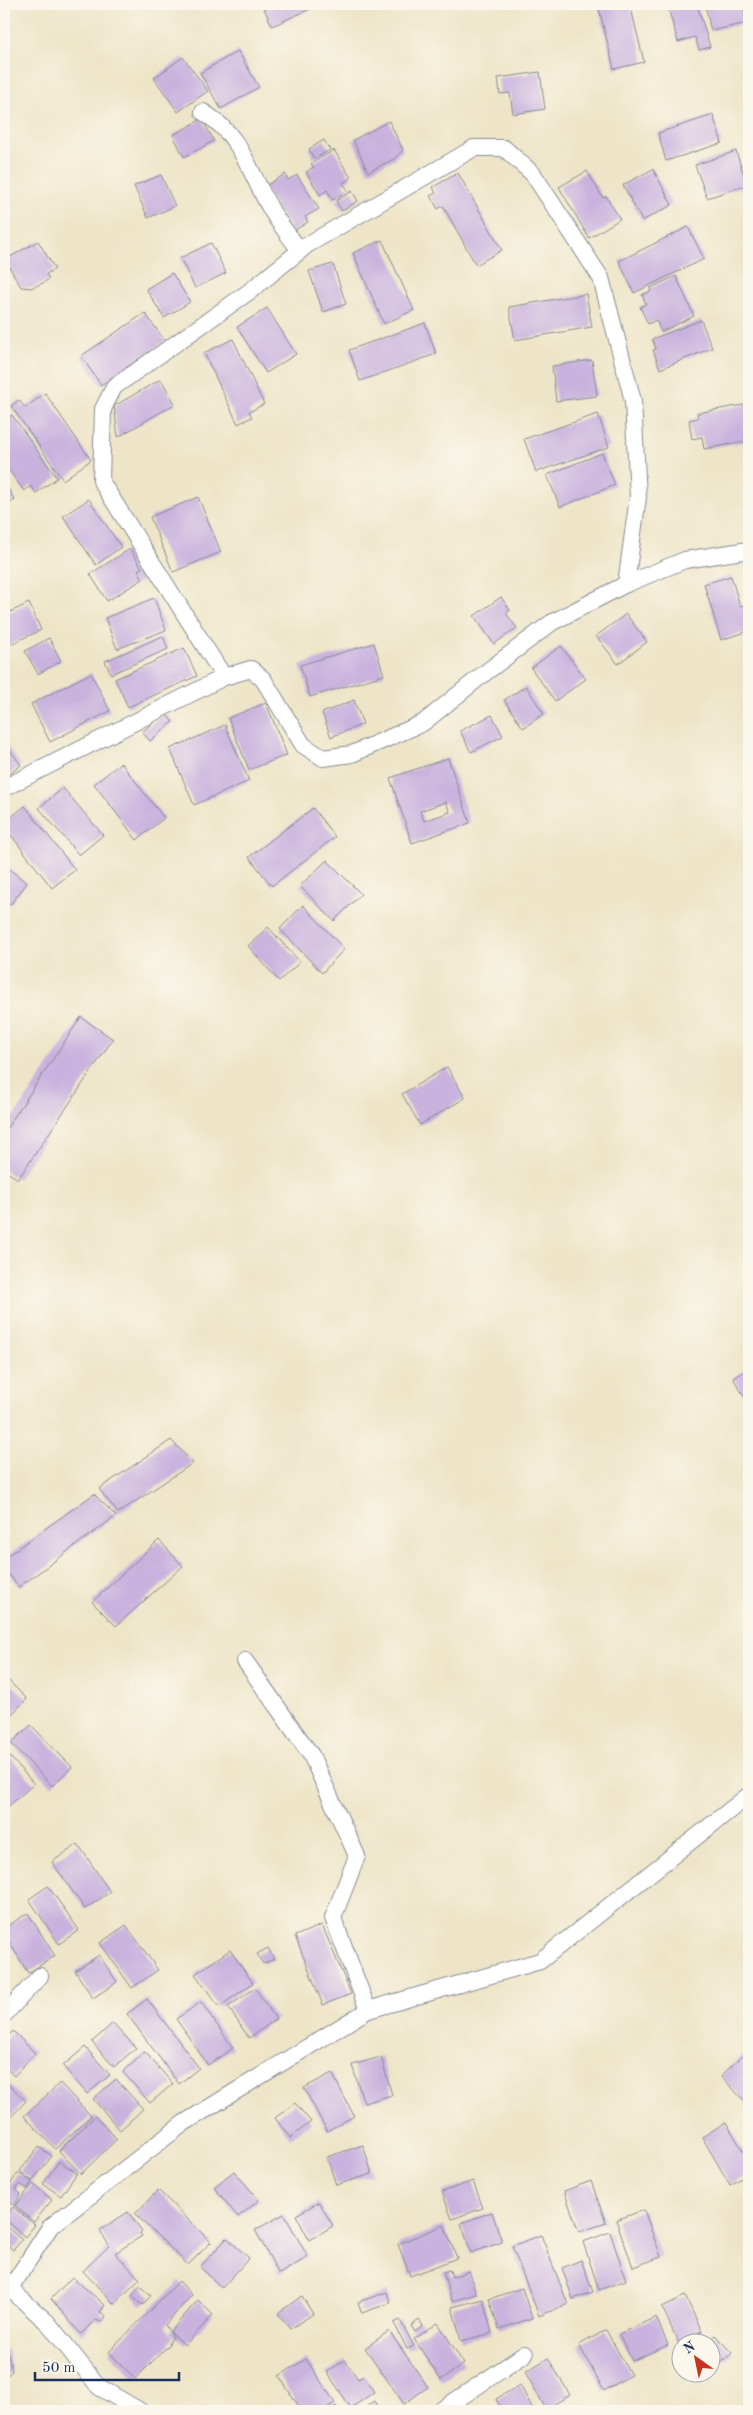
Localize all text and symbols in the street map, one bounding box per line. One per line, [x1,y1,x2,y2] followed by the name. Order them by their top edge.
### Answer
[670,2332,720,2382] north arrow
[681,2339,698,2357] text: N
[35,2350,179,2382] scale bar
[42,2361,76,2376] text: 50 m

